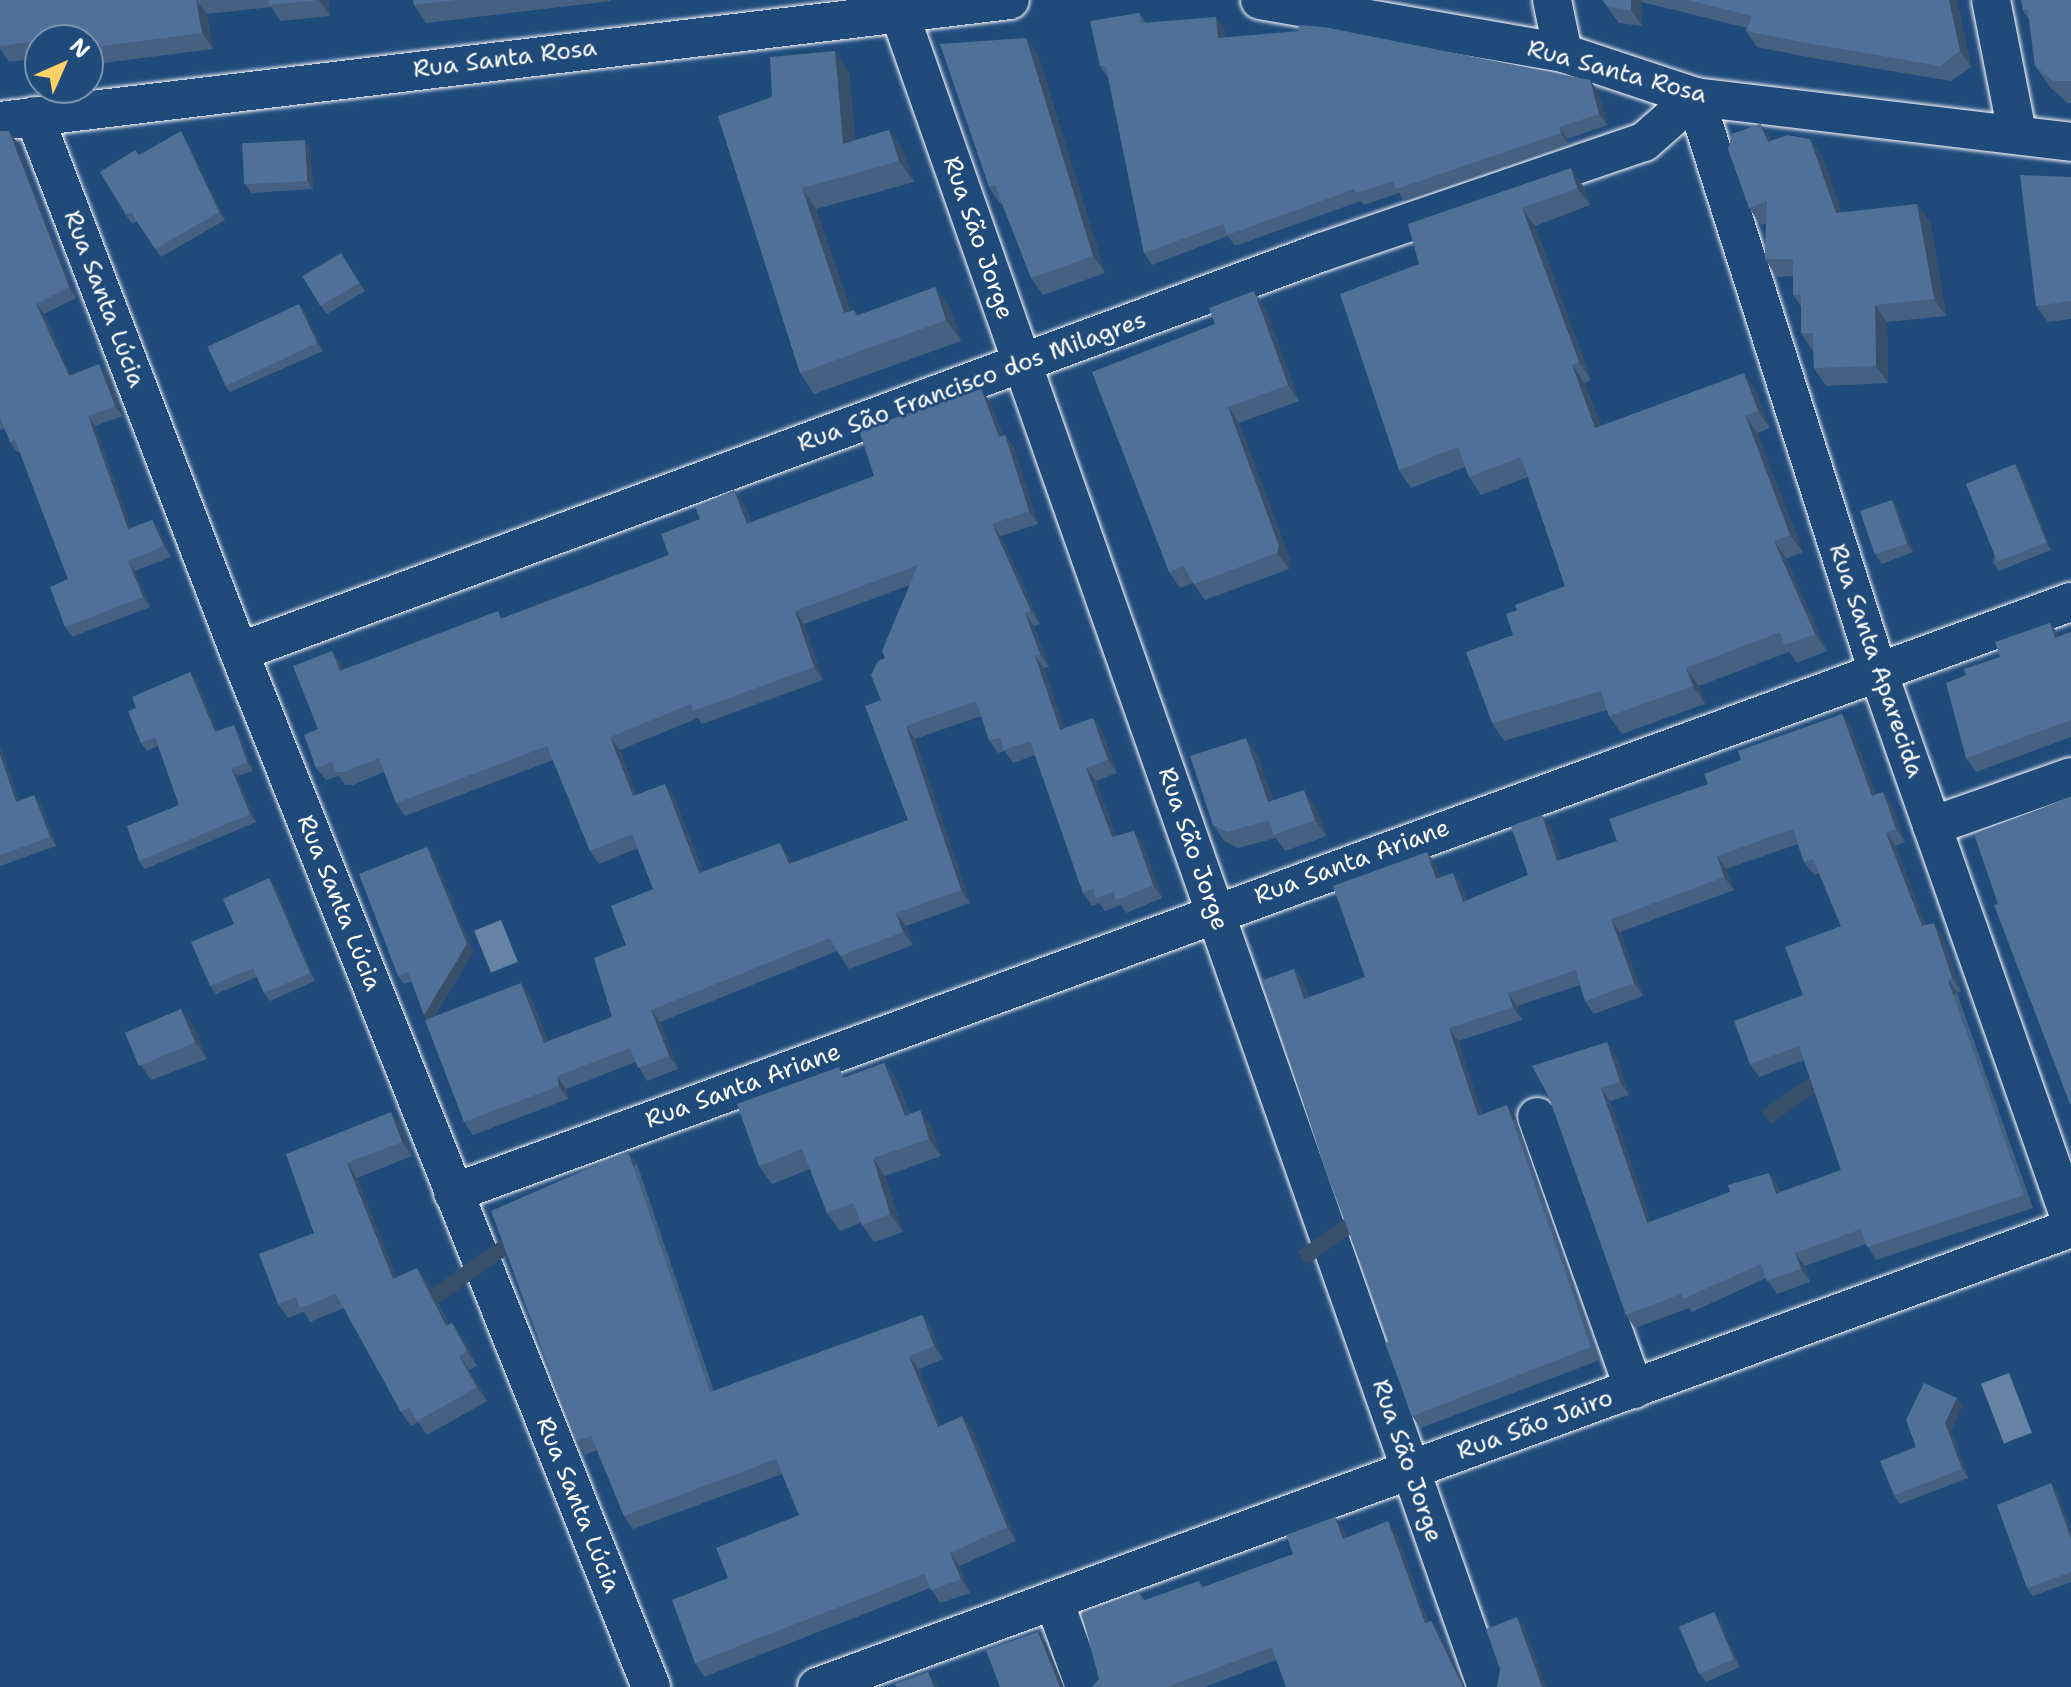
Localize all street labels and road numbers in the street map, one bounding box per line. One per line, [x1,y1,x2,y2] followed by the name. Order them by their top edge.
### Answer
[412,33,598,85] street label: Rua Santa Rosa
[1524,34,1710,110] street label: Rua Santa Rosa
[937,153,1019,323] street label: Rua São Jorge
[57,207,151,391] street label: Rua Santa Lúcia
[794,305,1150,459] street label: Rua São Francisco dos Milagres
[1822,540,1930,782] street label: Rua Santa Aparecida
[1152,764,1234,934] street label: Rua São Jorge
[291,811,387,995] street label: Rua Santa Lúcia
[1251,813,1453,911] street label: Rua Santa Ariane
[642,1037,844,1135] street label: Rua Santa Ariane
[1366,1376,1448,1546] street label: Rua São Jorge
[1453,1384,1617,1466] street label: Rua São Jairo
[530,1413,626,1597] street label: Rua Santa Lúcia

